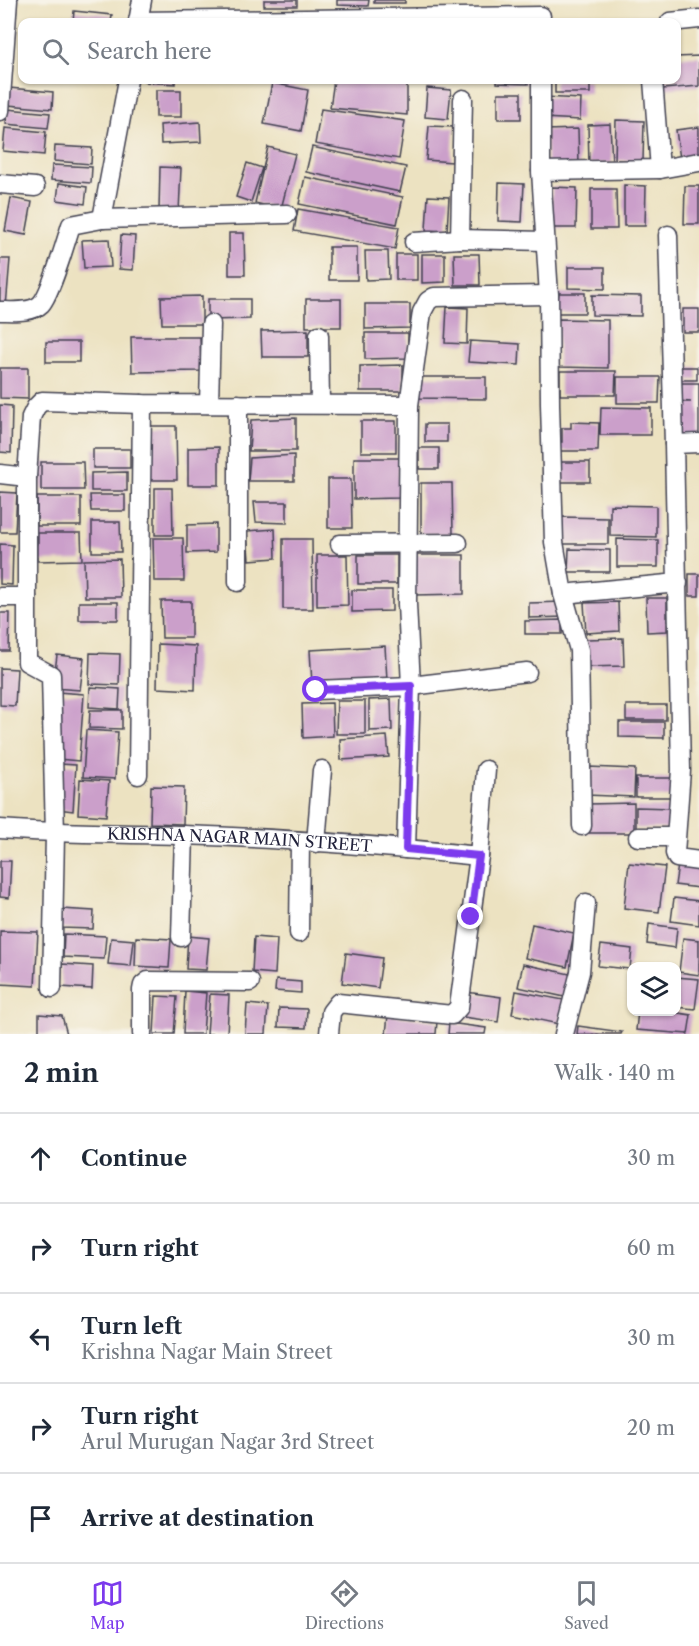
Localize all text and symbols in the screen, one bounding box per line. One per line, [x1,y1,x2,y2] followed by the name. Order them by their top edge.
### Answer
[18,18,681,84] search box
[39,35,72,68] icon: search
[87,38,212,65] text: Search here
[302,676,328,702] route start
[107,823,373,856] street label: KRISHNA NAGAR MAIN STREET
[457,903,483,929] route end
[627,962,681,1016] map controls
[627,962,681,1016] button: layers
[24,1057,99,1089] text: 2 min
[554,1061,675,1085] text: Walk · 140 m
[24,1142,57,1175] icon: ahead
[81,1145,187,1172] text: Continue
[627,1146,675,1170] text: 30 m
[24,1232,57,1265] icon: right
[81,1235,199,1262] text: Turn right
[627,1236,675,1260] text: 60 m
[81,1313,182,1340] text: Turn left
[24,1322,57,1355] icon: left
[627,1326,675,1350] text: 30 m
[81,1340,333,1364] text: Krishna Nagar Main Street
[81,1403,199,1430] text: Turn right
[24,1412,57,1445] icon: right
[627,1416,675,1440] text: 20 m
[81,1430,374,1454] text: Arul Murugan Nagar 3rd Street
[24,1502,57,1535] icon: arrive
[81,1505,314,1532] text: Arrive at destination
[90,1577,125,1633] tab: Map
[305,1577,384,1633] tab: Directions
[564,1577,609,1633] tab: Saved

